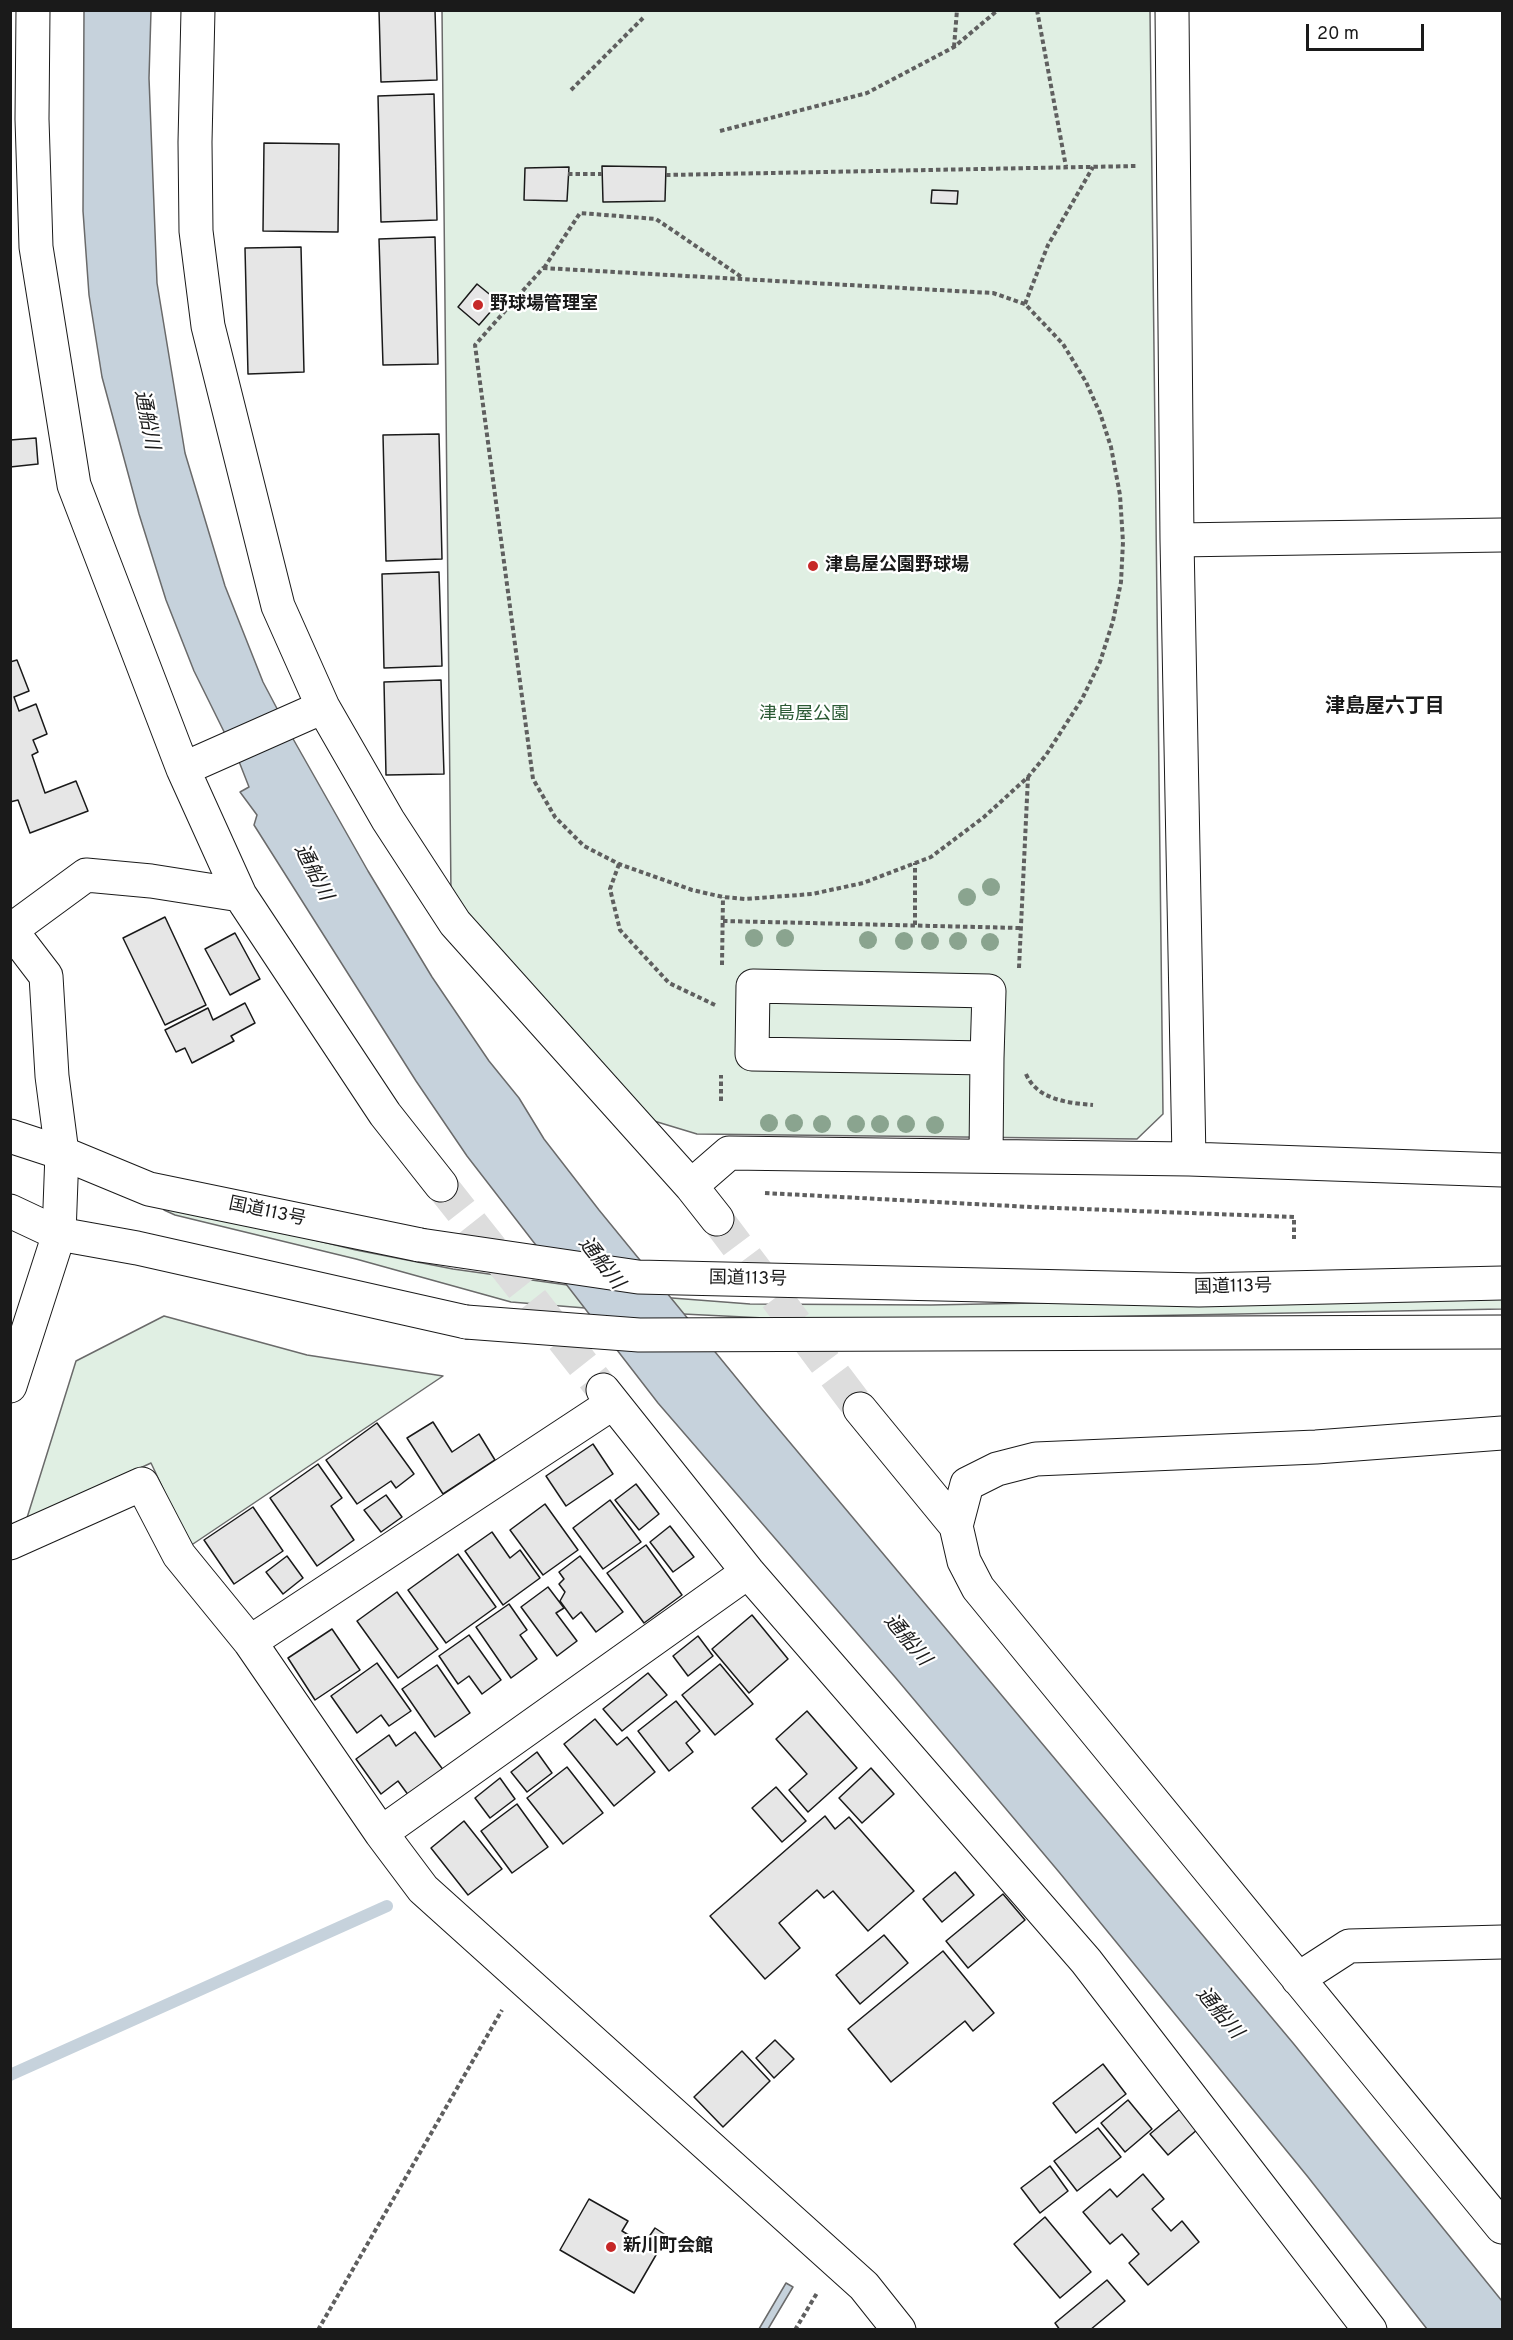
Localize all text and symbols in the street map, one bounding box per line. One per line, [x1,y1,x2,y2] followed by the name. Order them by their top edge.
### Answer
[1309,12,1428,50] scale bar
[1317,23,1359,46] text: 20 m
[490,294,598,316] place label: 野球場管理室
[471,298,485,312] marker: 野球場管理室
[127,388,163,452] water label: 通船川
[825,555,969,577] place label: 津島屋公園野球場
[806,559,820,573] marker: 津島屋公園野球場
[1325,696,1445,720] district label: 津島屋六丁目
[759,704,849,726] park label: 津島屋公園
[288,841,336,905] water label: 通船川
[226,1194,308,1232] street label: 国道113号
[572,1233,628,1295] water label: 通船川
[709,1269,787,1291] street label: 国道113号
[1194,1277,1272,1299] street label: 国道113号
[878,1610,934,1672] water label: 通船川
[1190,1983,1246,2045] water label: 通船川
[623,2236,713,2258] place label: 新川町会館
[604,2240,618,2254] marker: 新川町会館

